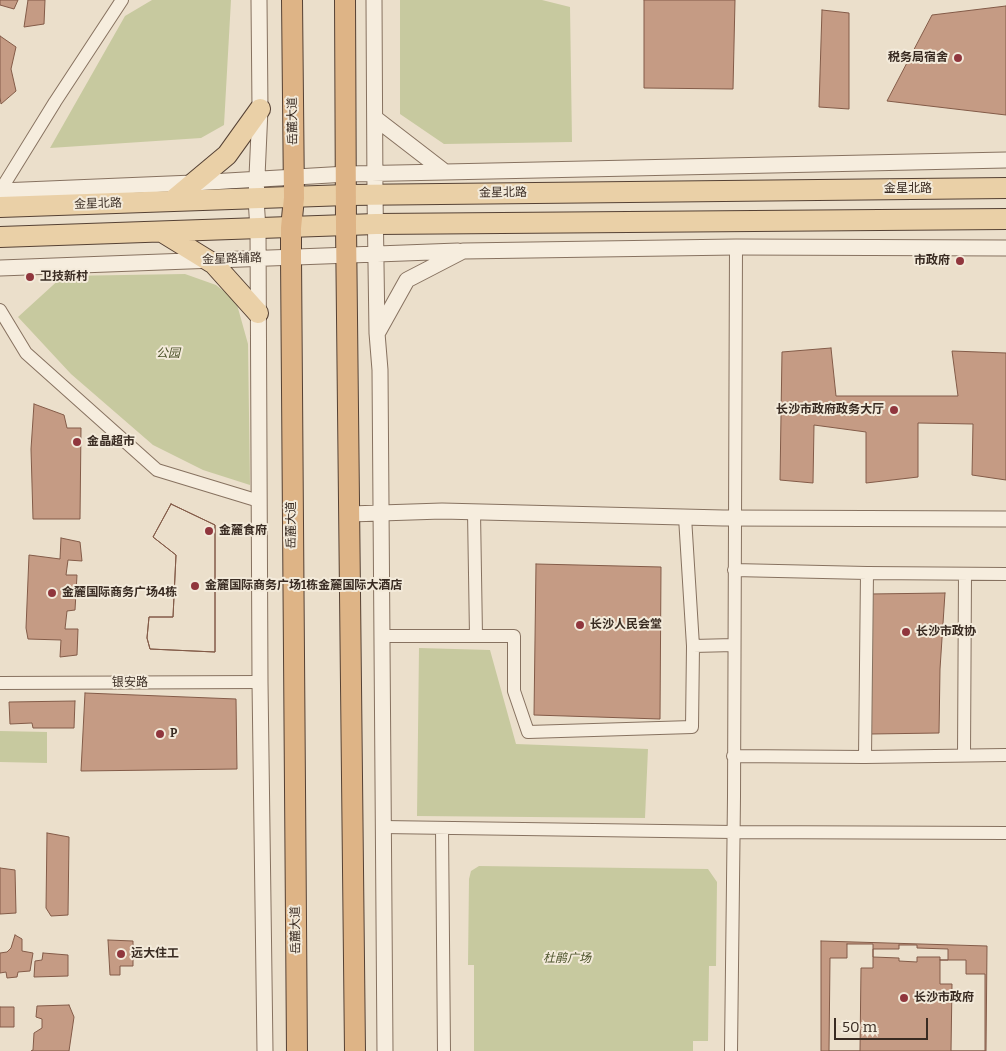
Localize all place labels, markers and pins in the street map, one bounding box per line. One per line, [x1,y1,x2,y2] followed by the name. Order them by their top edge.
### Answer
[888,51,948,65] place label: 税务局宿舍
[952,52,964,64] marker: 税务局宿舍
[914,254,950,268] place label: 市政府
[954,255,966,267] marker: 市政府
[40,270,88,284] place label: 卫技新村
[24,271,36,283] marker: 卫技新村
[776,403,884,417] place label: 长沙市政府政务大厅
[888,404,900,416] marker: 长沙市政府政务大厅
[87,435,135,449] place label: 金晶超市
[71,436,83,448] marker: 金晶超市
[219,524,267,538] place label: 金麓食府
[203,525,215,537] marker: 金麓食府
[205,579,402,593] place label: 金麓国际商务广场1栋金麓国际大酒店
[189,580,201,592] marker: 金麓国际商务广场1栋金麓国际大酒店
[62,586,177,600] place label: 金麓国际商务广场4栋
[46,587,58,599] marker: 金麓国际商务广场4栋
[590,618,662,632] place label: 长沙人民会堂
[574,619,586,631] marker: 长沙人民会堂
[916,625,976,639] place label: 长沙市政协
[900,626,912,638] marker: 长沙市政协
[170,727,177,741] place label: P
[154,728,166,740] marker: P
[131,947,179,961] place label: 远大住工
[115,948,127,960] marker: 远大住工
[914,991,974,1005] place label: 长沙市政府
[898,992,910,1004] marker: 长沙市政府

